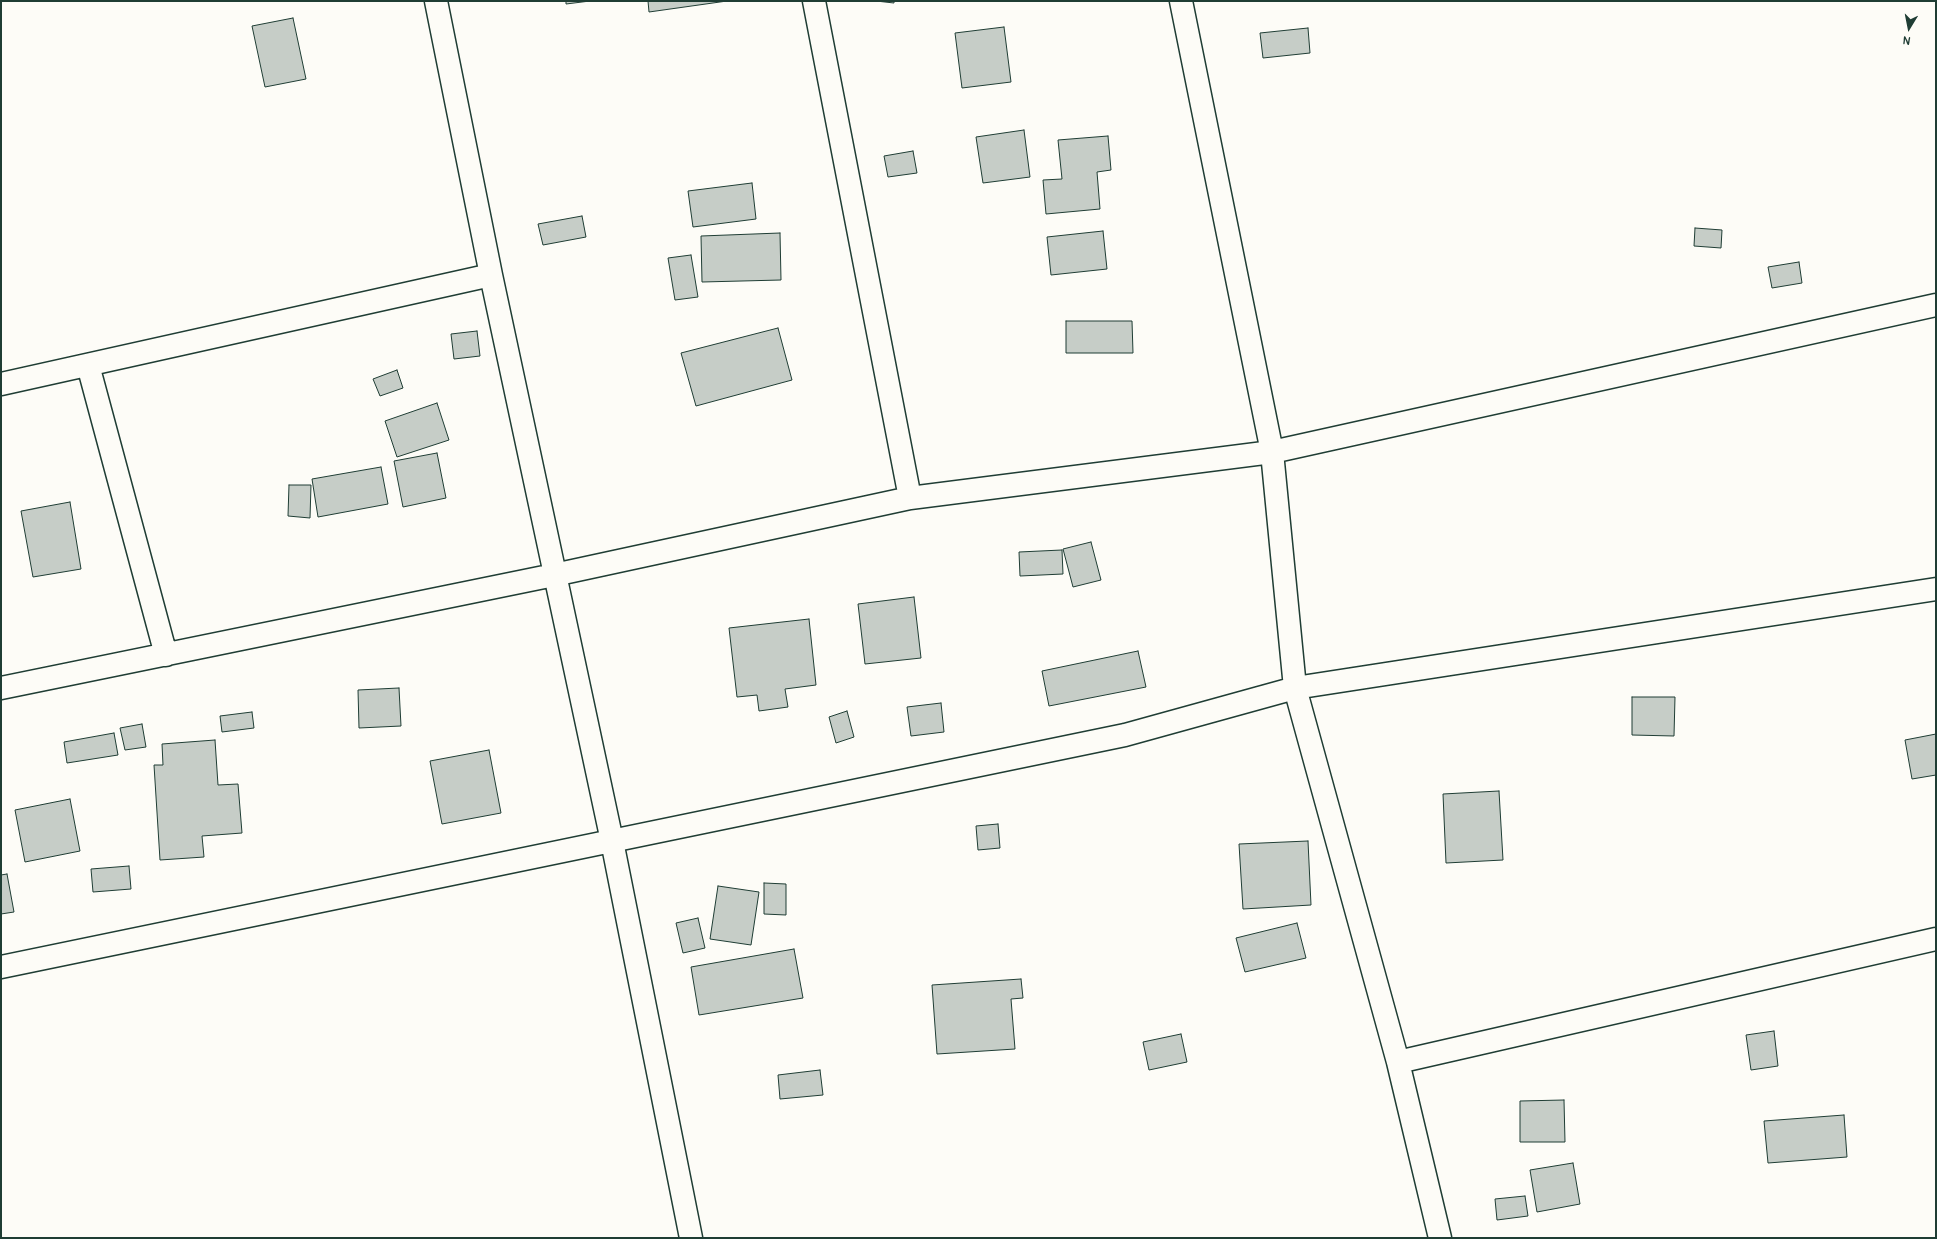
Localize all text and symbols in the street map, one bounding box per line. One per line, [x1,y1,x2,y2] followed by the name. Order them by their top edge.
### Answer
[1889,8,1929,48] north arrow
[1902,33,1912,47] text: N

